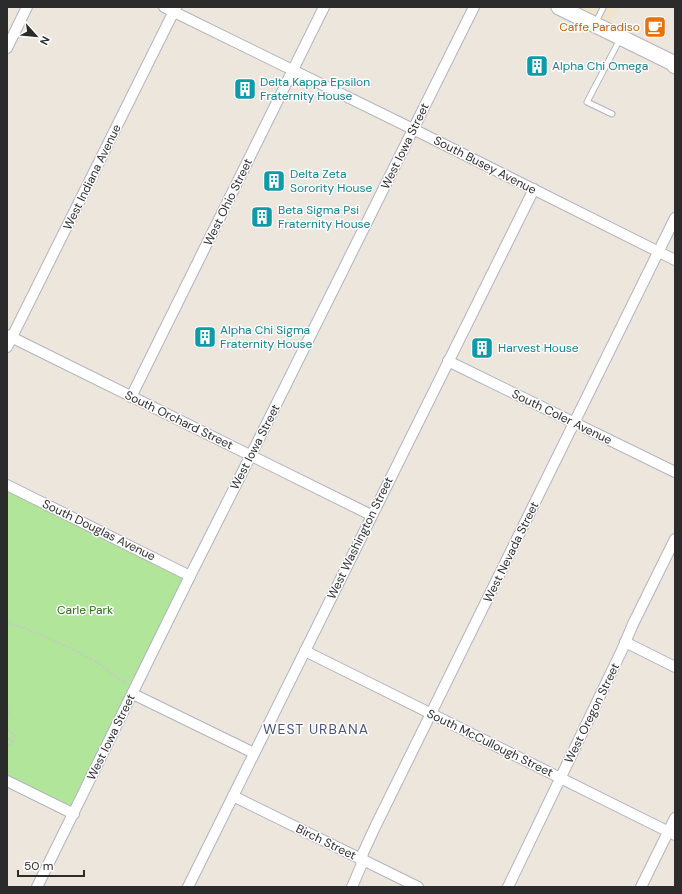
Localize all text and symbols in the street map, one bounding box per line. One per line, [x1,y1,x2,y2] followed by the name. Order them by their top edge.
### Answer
[642,14,668,40] cafe icon: Caffe Paradiso
[16,16,56,56] north arrow
[559,19,640,35] place label: Caffe Paradiso
[37,34,53,47] text: N
[524,53,550,79] building icon: Alpha Chi Omega
[552,58,648,74] place label: Alpha Chi Omega
[260,74,370,104] place label: Delta Kappa Epsilon Fraternity House
[232,76,258,102] building icon: Delta Kappa Epsilon Fraternity House
[377,100,433,192] street label: West Iowa Street
[59,121,125,232] street label: West Indiana Avenue
[431,132,539,198] street label: South Busey Avenue
[200,156,256,248] street label: West Ohio Street
[290,166,372,196] place label: Delta Zeta Sorority House
[261,168,287,194] building icon: Delta Zeta Sorority House
[278,202,371,232] place label: Beta Sigma Psi Fraternity House
[249,204,275,230] building icon: Beta Sigma Psi Fraternity House
[220,322,313,352] place label: Alpha Chi Sigma Fraternity House
[192,324,218,350] building icon: Alpha Chi Sigma Fraternity House
[469,335,495,361] building icon: Harvest House
[498,340,579,356] place label: Harvest House
[509,386,615,448] street label: South Coler Avenue
[122,387,236,453] street label: South Orchard Street
[227,401,284,492] street label: West Iowa Street
[323,474,397,602] street label: West Washington Street
[40,496,158,564] street label: South Douglas Avenue
[480,499,542,605] street label: West Nevada Street
[57,602,113,618] park label: Carle Park
[561,660,623,766] street label: West Oregon Street
[83,691,139,783] street label: West Iowa Street
[424,705,556,781] street label: South McCullough Street
[263,720,369,738] district label: WEST URBANA
[293,820,359,864] street label: Birch Street
[18,852,84,878] scale bar
[24,858,53,874] text: 50 m

